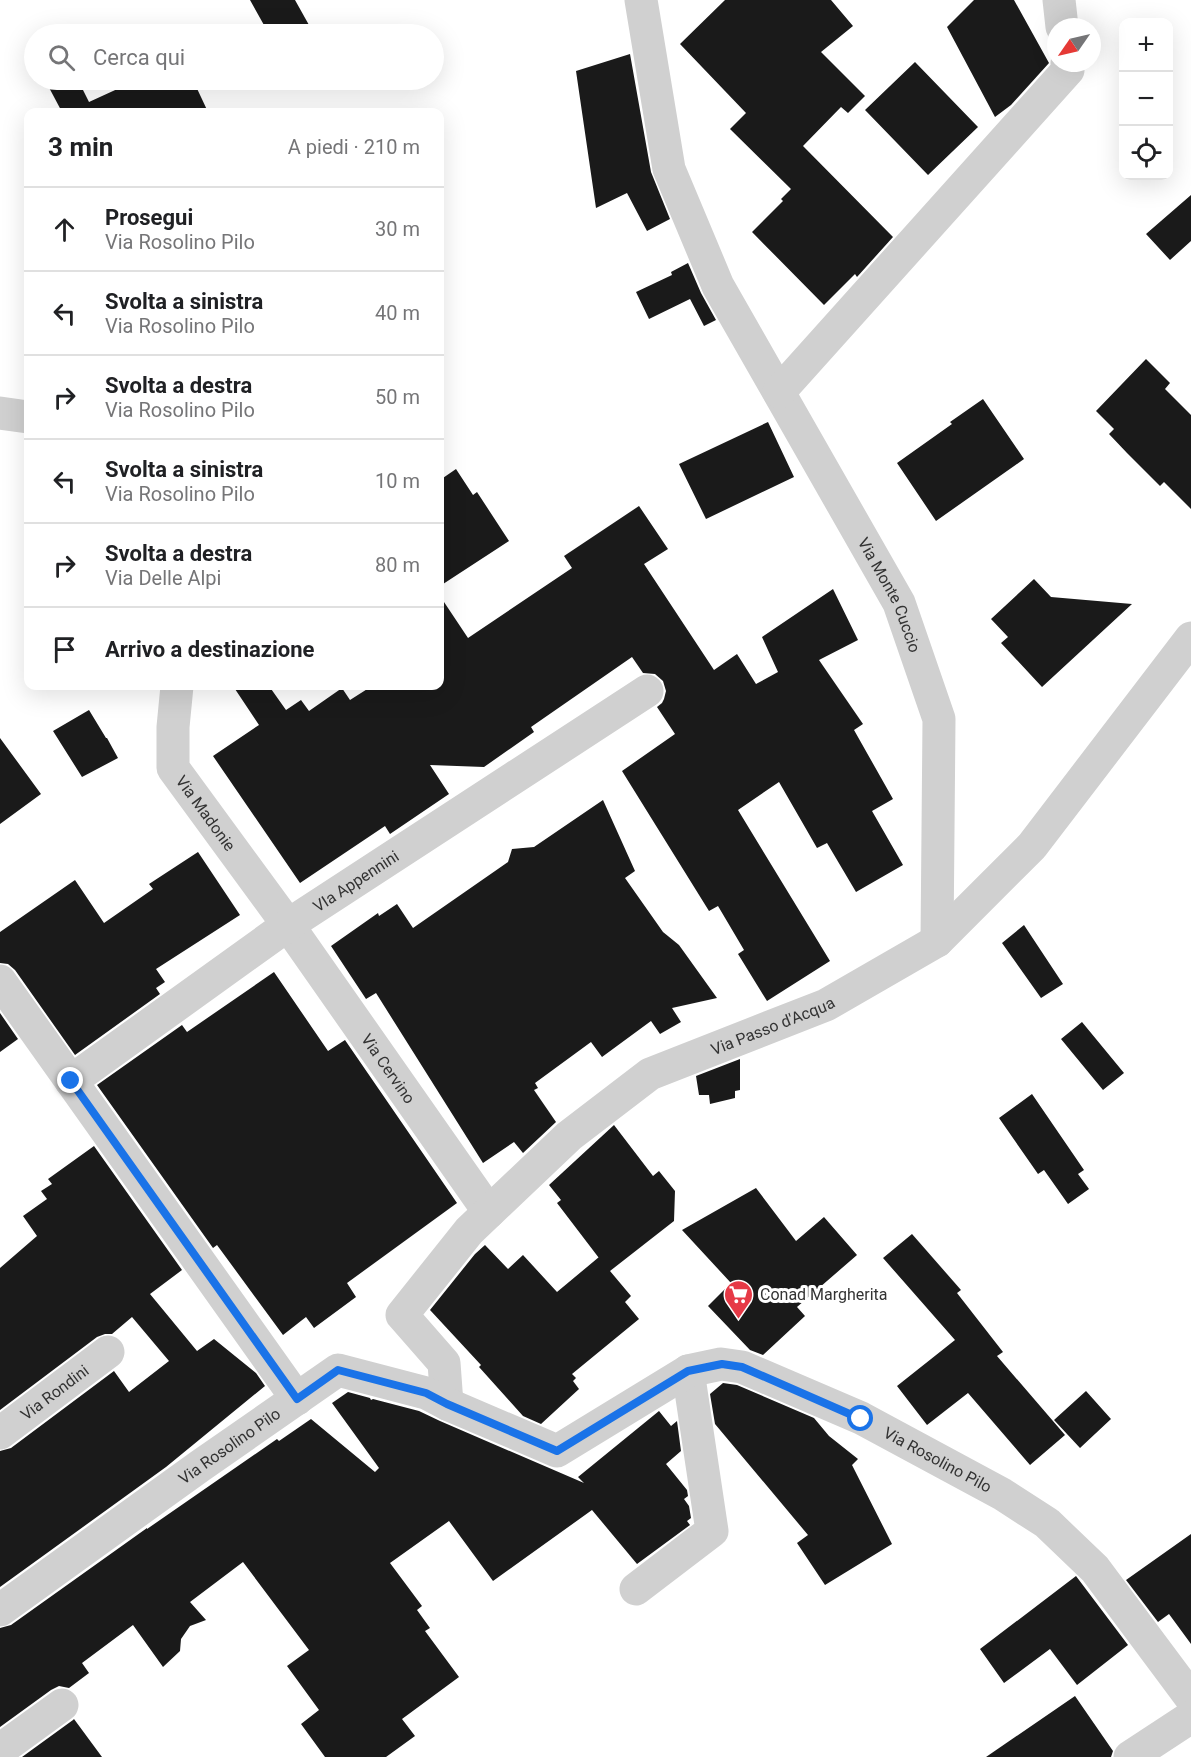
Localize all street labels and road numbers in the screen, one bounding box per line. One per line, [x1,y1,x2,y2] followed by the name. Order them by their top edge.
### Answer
[854,534,925,655] street label: Via Monte Cuccio
[172,772,240,854] street label: Via Madonie
[309,846,402,916] street label: VIa Appennini
[708,993,838,1059] street label: Via Passo d'Acqua
[358,1030,419,1107] street label: Via Cervino
[17,1361,92,1424] street label: Via Rondini
[175,1404,284,1488] street label: Via Rosolino Pilo
[881,1423,995,1496] street label: Via Rosolino Pilo

